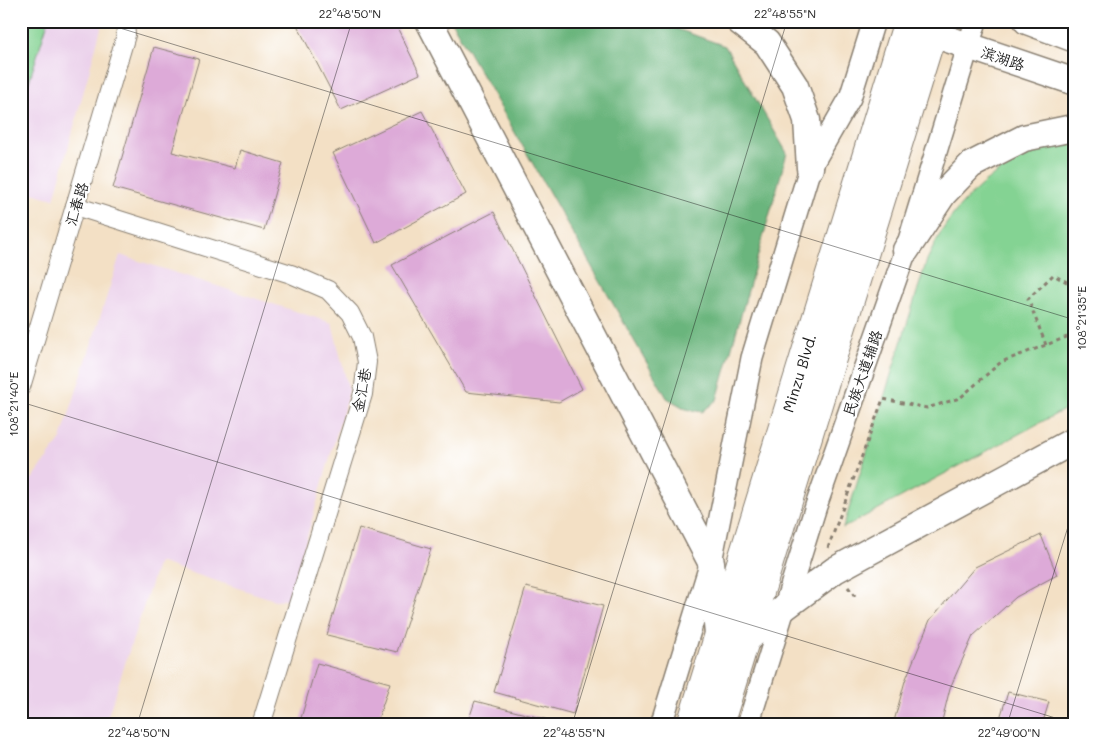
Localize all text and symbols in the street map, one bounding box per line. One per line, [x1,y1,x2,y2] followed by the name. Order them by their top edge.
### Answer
[319,5,381,21] text: 22°48'50"N
[754,5,816,21] text: 22°48'55"N
[978,41,1028,75] street label: 滨湖路
[60,180,92,228] street label: 汇春路
[1073,286,1089,350] text: 108°21'35"E
[838,327,886,419] street label: 民族大道辅路
[778,331,820,415] street label: Minzu Blvd.
[347,366,375,414] street label: 金汇巷
[5,371,21,436] text: 108°21'40"E
[108,724,170,740] text: 22°48'50"N
[543,724,605,740] text: 22°48'55"N
[978,724,1040,740] text: 22°49'00"N

